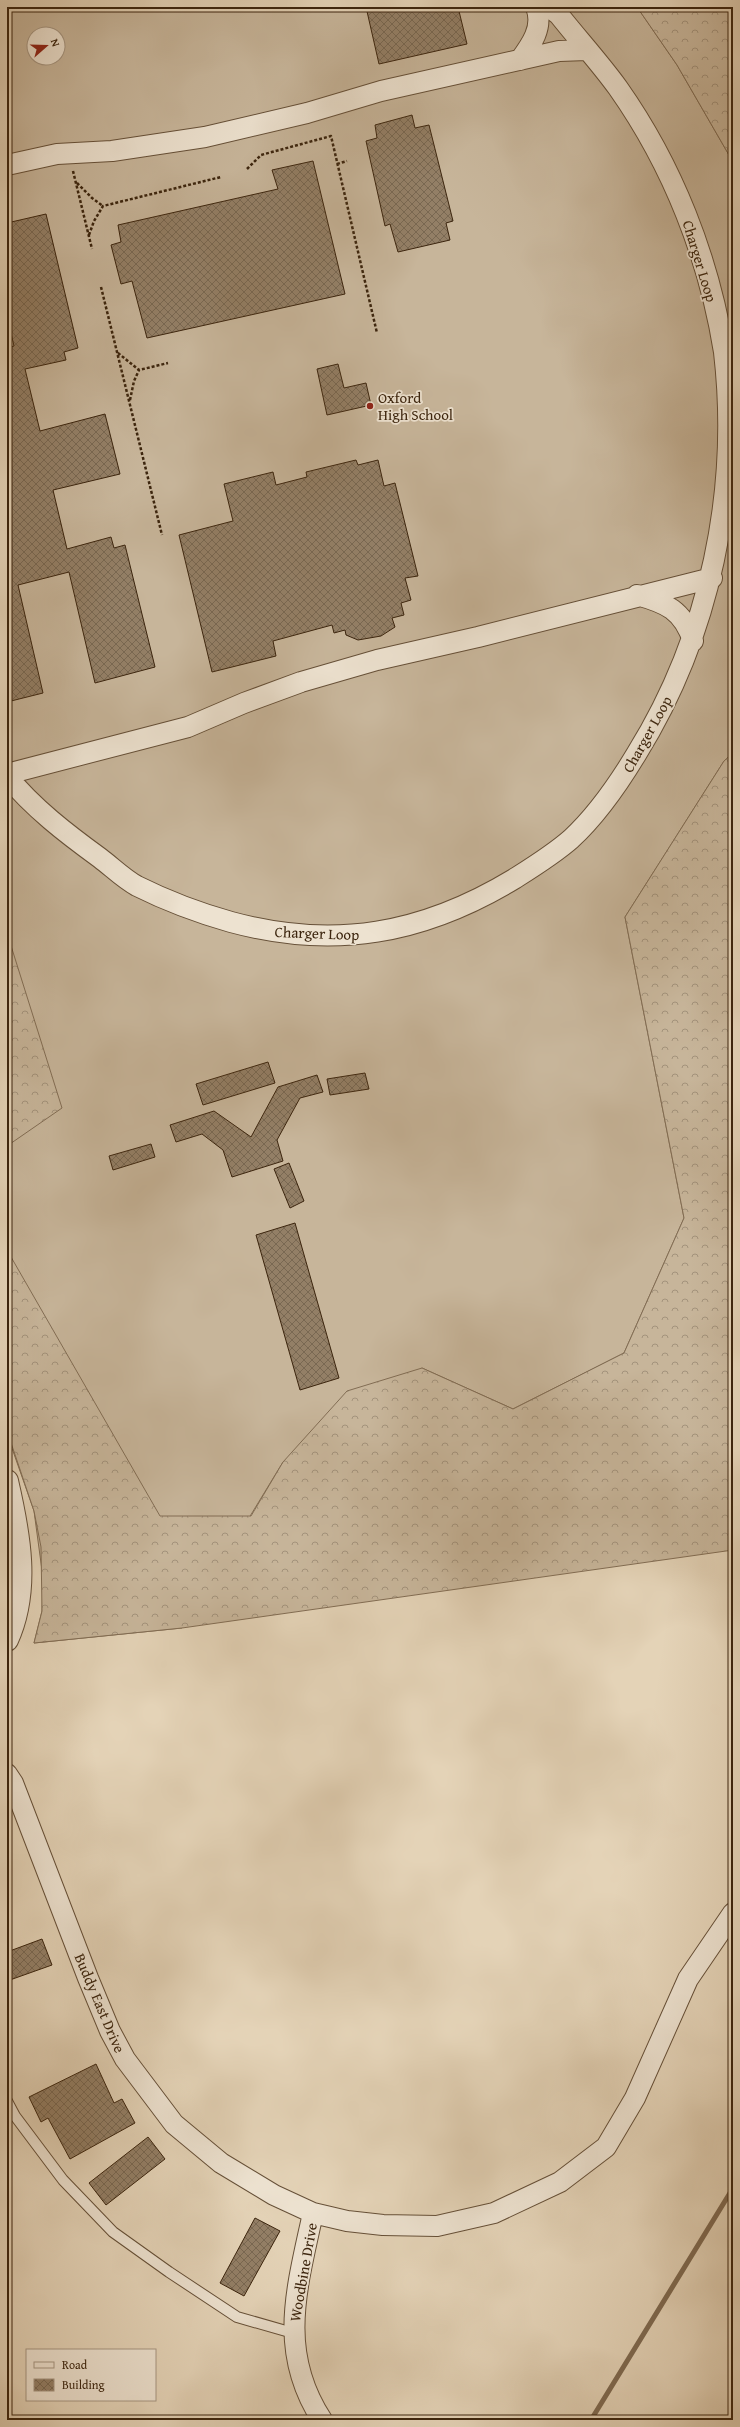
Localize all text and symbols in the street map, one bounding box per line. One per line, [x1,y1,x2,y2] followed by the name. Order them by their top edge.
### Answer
[26,26,66,66] north arrow
[47,36,64,49] text: N
[678,218,722,304] street label: Charger Loop
[378,387,453,425] place label: Oxford High School
[365,401,375,411] marker: Oxford High School
[617,692,677,776] street label: Charger Loop
[274,921,360,945] street label: Charger Loop
[70,1950,130,2056] street label: Buddy East Drive
[284,2221,322,2323] street label: Woodbine Drive
[26,2349,156,2401] legend
[62,2356,88,2373] text: Road
[62,2376,105,2393] text: Building

